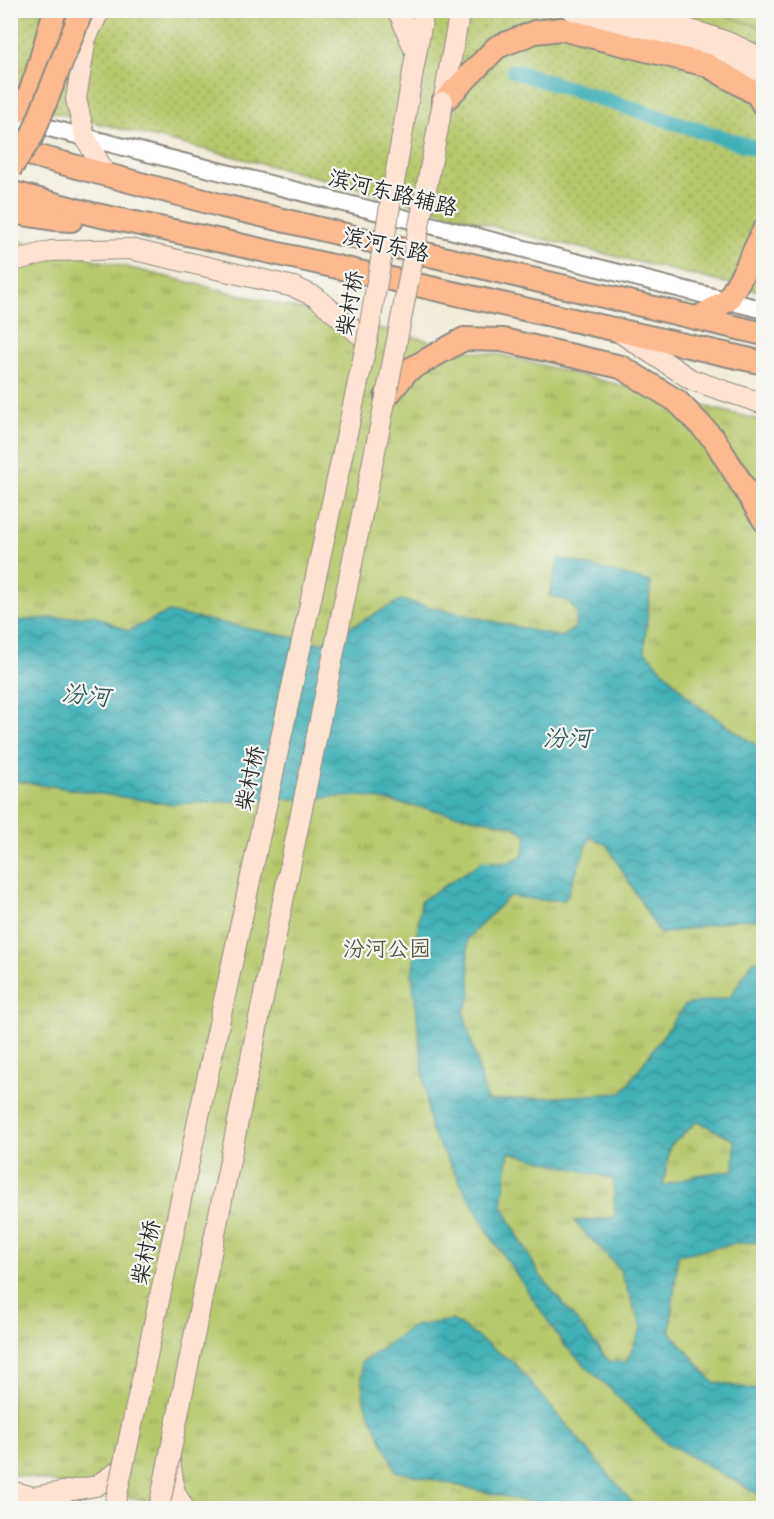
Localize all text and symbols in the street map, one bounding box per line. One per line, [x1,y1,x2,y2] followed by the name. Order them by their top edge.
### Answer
[325,164,460,223] street label: 滨河东路辅路
[340,222,432,269] street label: 滨河东路
[331,268,370,338] street label: 柴村桥
[60,679,115,715] water label: 汾河
[543,724,595,755] water label: 汾河
[230,743,272,814] street label: 柴村桥
[343,936,431,964] park label: 汾河公园
[126,1217,168,1288] street label: 柴村桥

